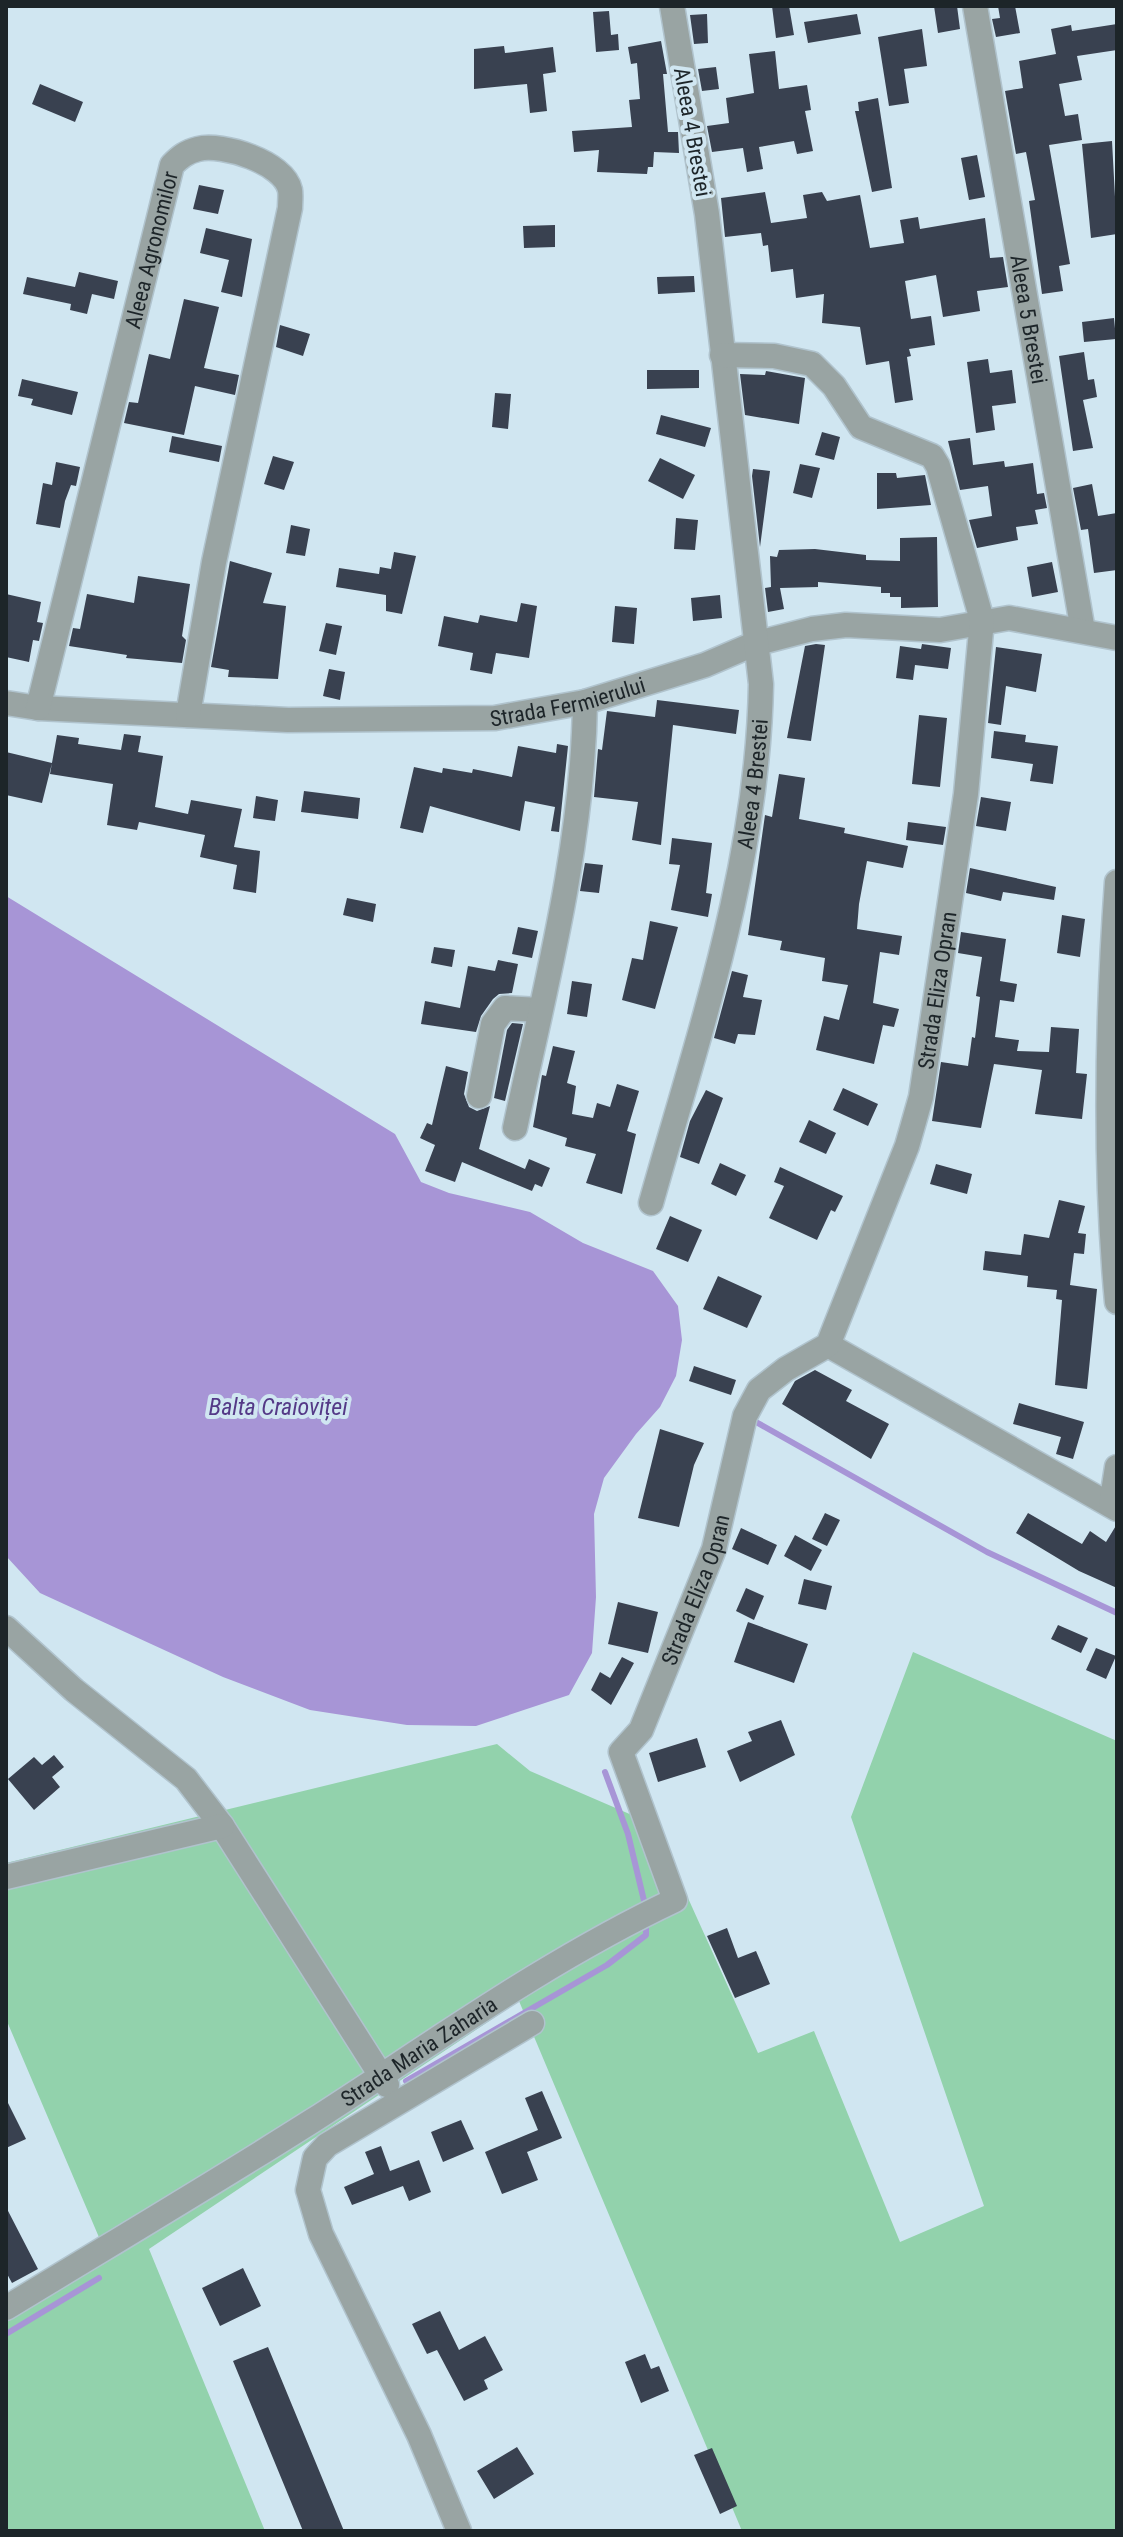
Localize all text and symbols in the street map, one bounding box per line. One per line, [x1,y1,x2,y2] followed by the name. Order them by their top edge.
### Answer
[669,66,716,199] street label: Aleea 4 Brestei
[120,168,183,331] street label: Aleea Agronomilor
[1005,253,1052,386] street label: Aleea 5 Brestei
[488,672,648,732] street label: Strada Fermierului
[732,718,773,851] street label: Aleea 4 Brestei
[913,910,961,1071] street label: Strada Eliza Opran
[209,1393,348,1421] water label: Balta Craioviței
[656,1512,735,1669] street label: Strada Eliza Opran
[336,1992,502,2112] street label: Strada Maria Zaharia

